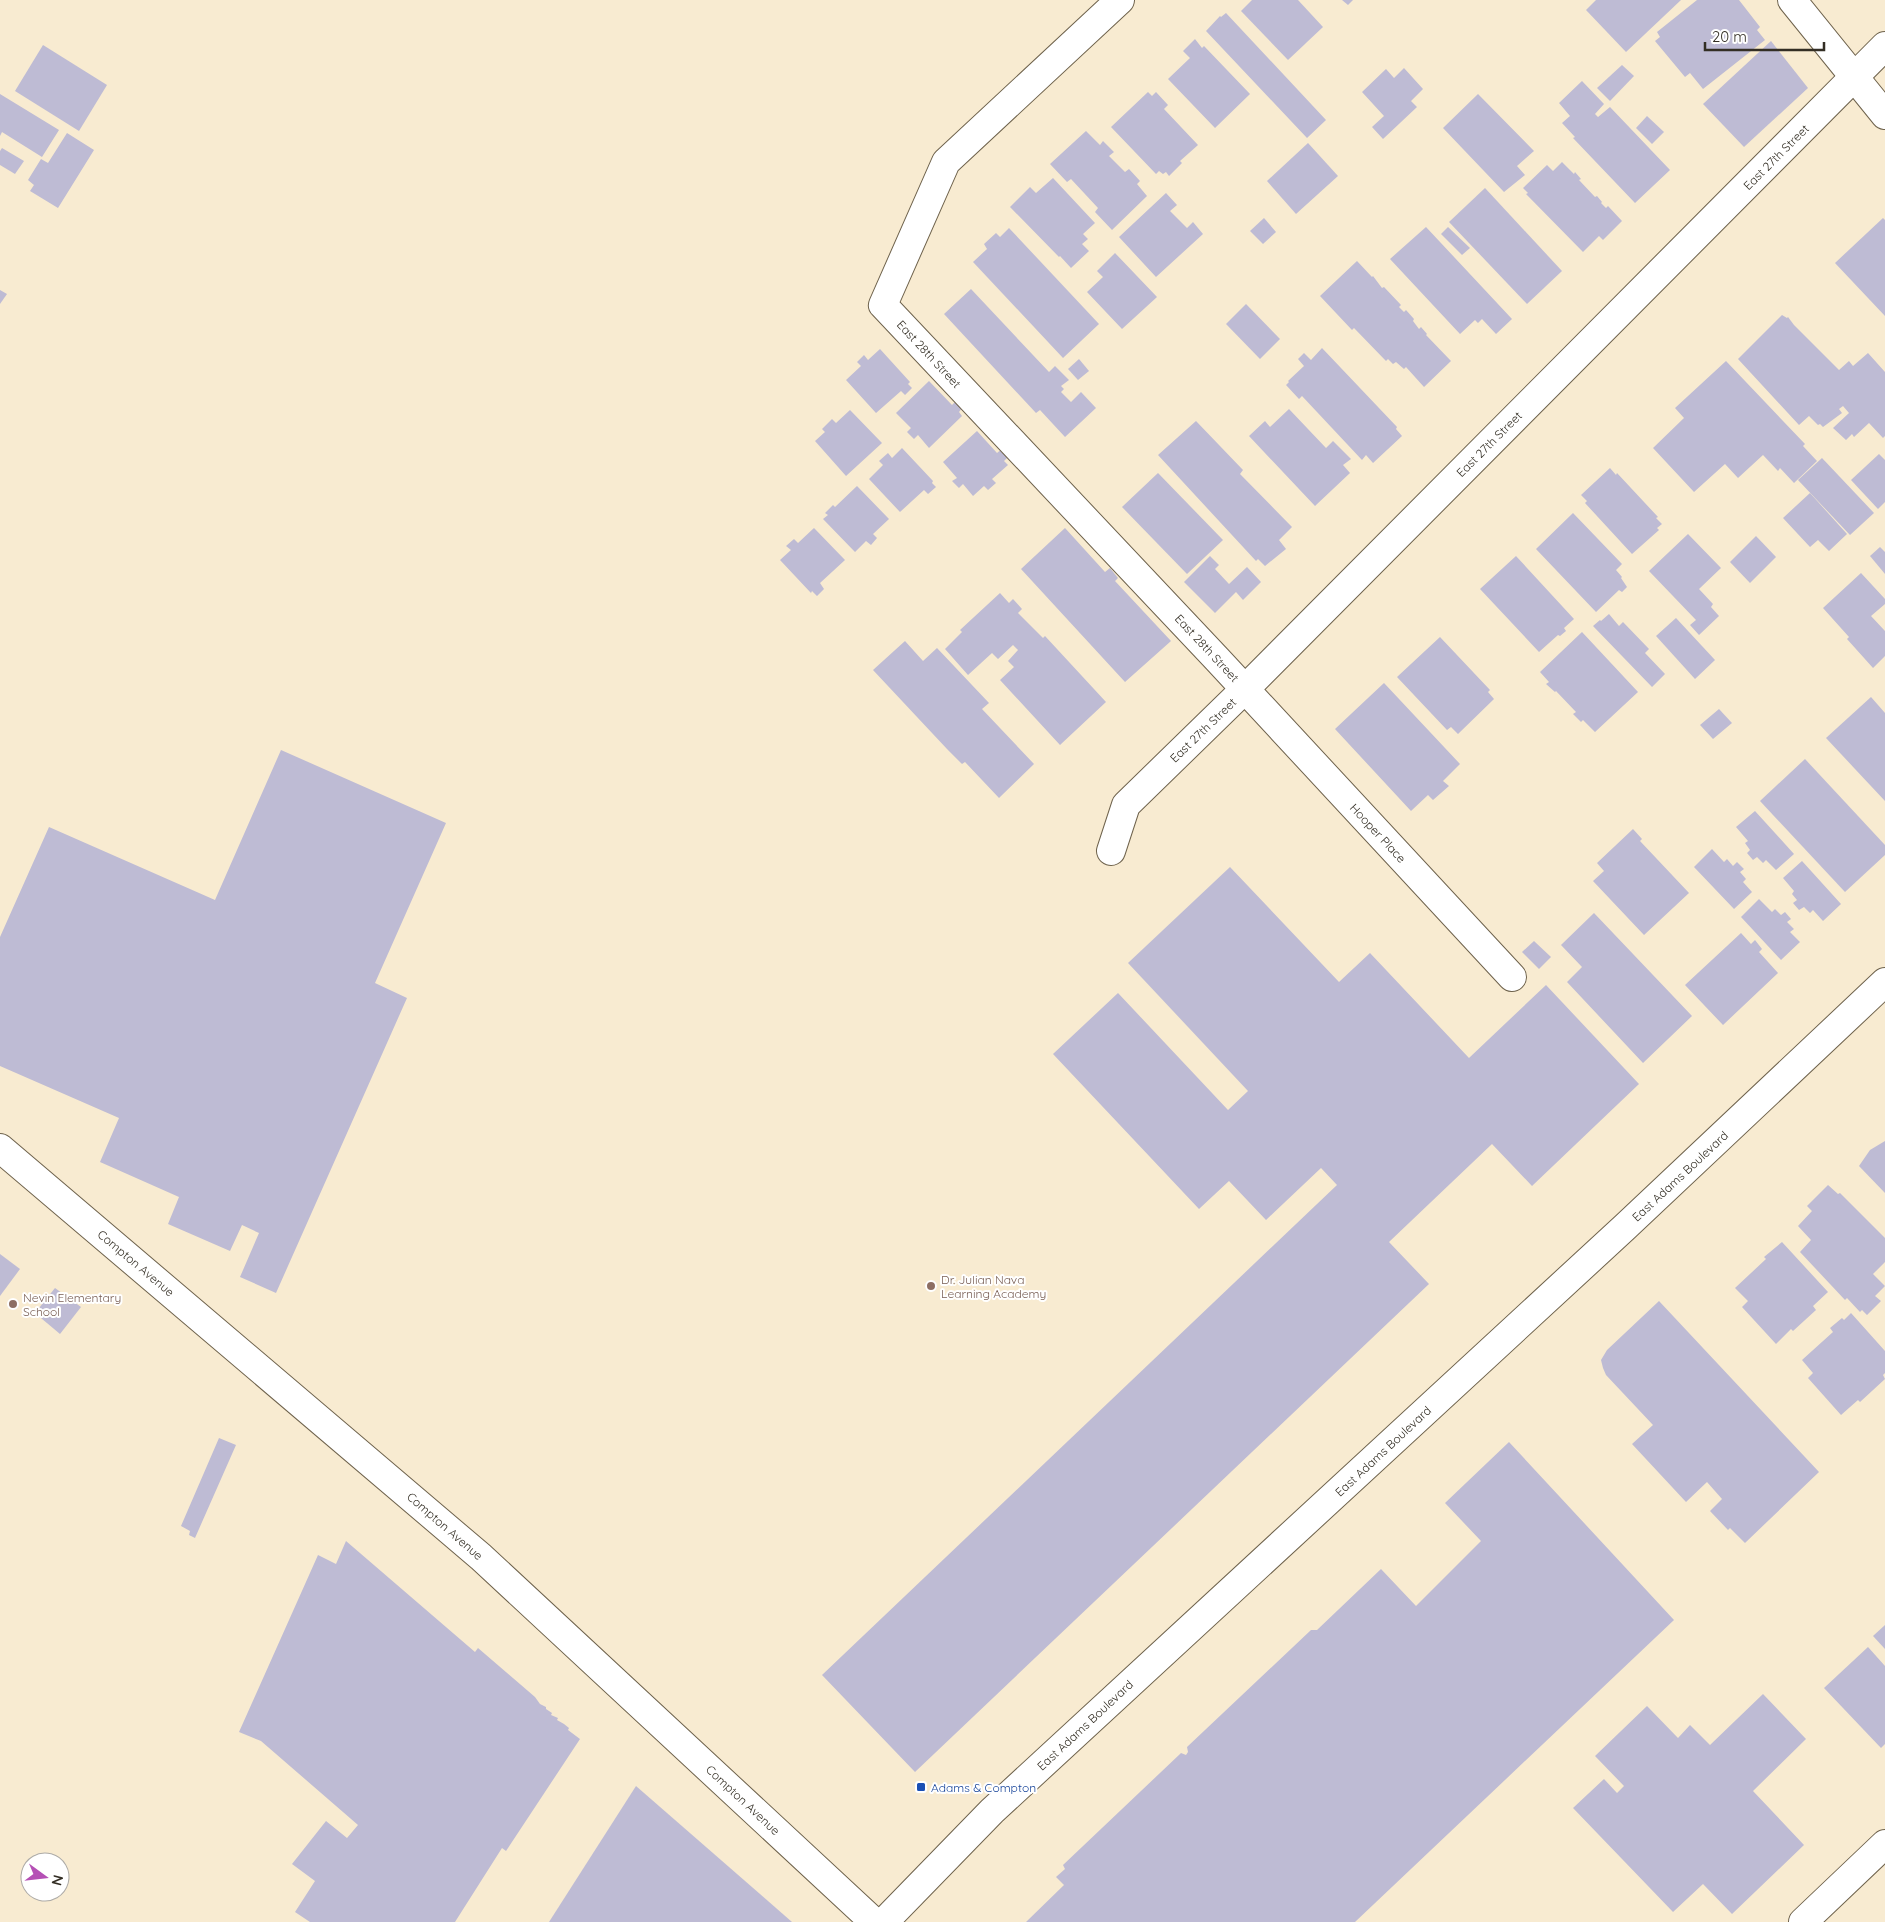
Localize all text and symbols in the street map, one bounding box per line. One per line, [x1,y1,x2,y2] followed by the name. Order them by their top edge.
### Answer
[1705,20,1824,52] scale bar
[1712,27,1747,46] text: 20 m
[1740,121,1812,193] street label: East 27th Street
[894,317,964,391] street label: East 28th Street
[1453,408,1525,480] street label: East 27th Street
[1172,611,1242,685] street label: East 28th Street
[1167,695,1239,765] street label: East 27th Street
[1347,800,1409,866] street label: Hooper Place
[1629,1128,1731,1224] street label: East Adams Boulevard
[94,1226,178,1300] street label: Compton Avenue
[941,1272,1046,1301] place label: Dr. Julian Nava Learning Academy
[925,1280,937,1292] marker: Dr. Julian Nava Learning Academy
[23,1290,121,1319] place label: Nevin Elementary School
[7,1298,19,1310] marker: Nevin Elementary School
[1332,1403,1434,1499] street label: East Adams Boulevard
[404,1489,486,1563] street label: Compton Avenue
[1034,1677,1136,1773] street label: East Adams Boulevard
[703,1762,783,1838] street label: Compton Avenue
[931,1780,1036,1795] place label: Adams & Compton
[915,1781,927,1793] marker: Adams & Compton
[20,1852,70,1902] north arrow
[48,1873,68,1888] text: N

